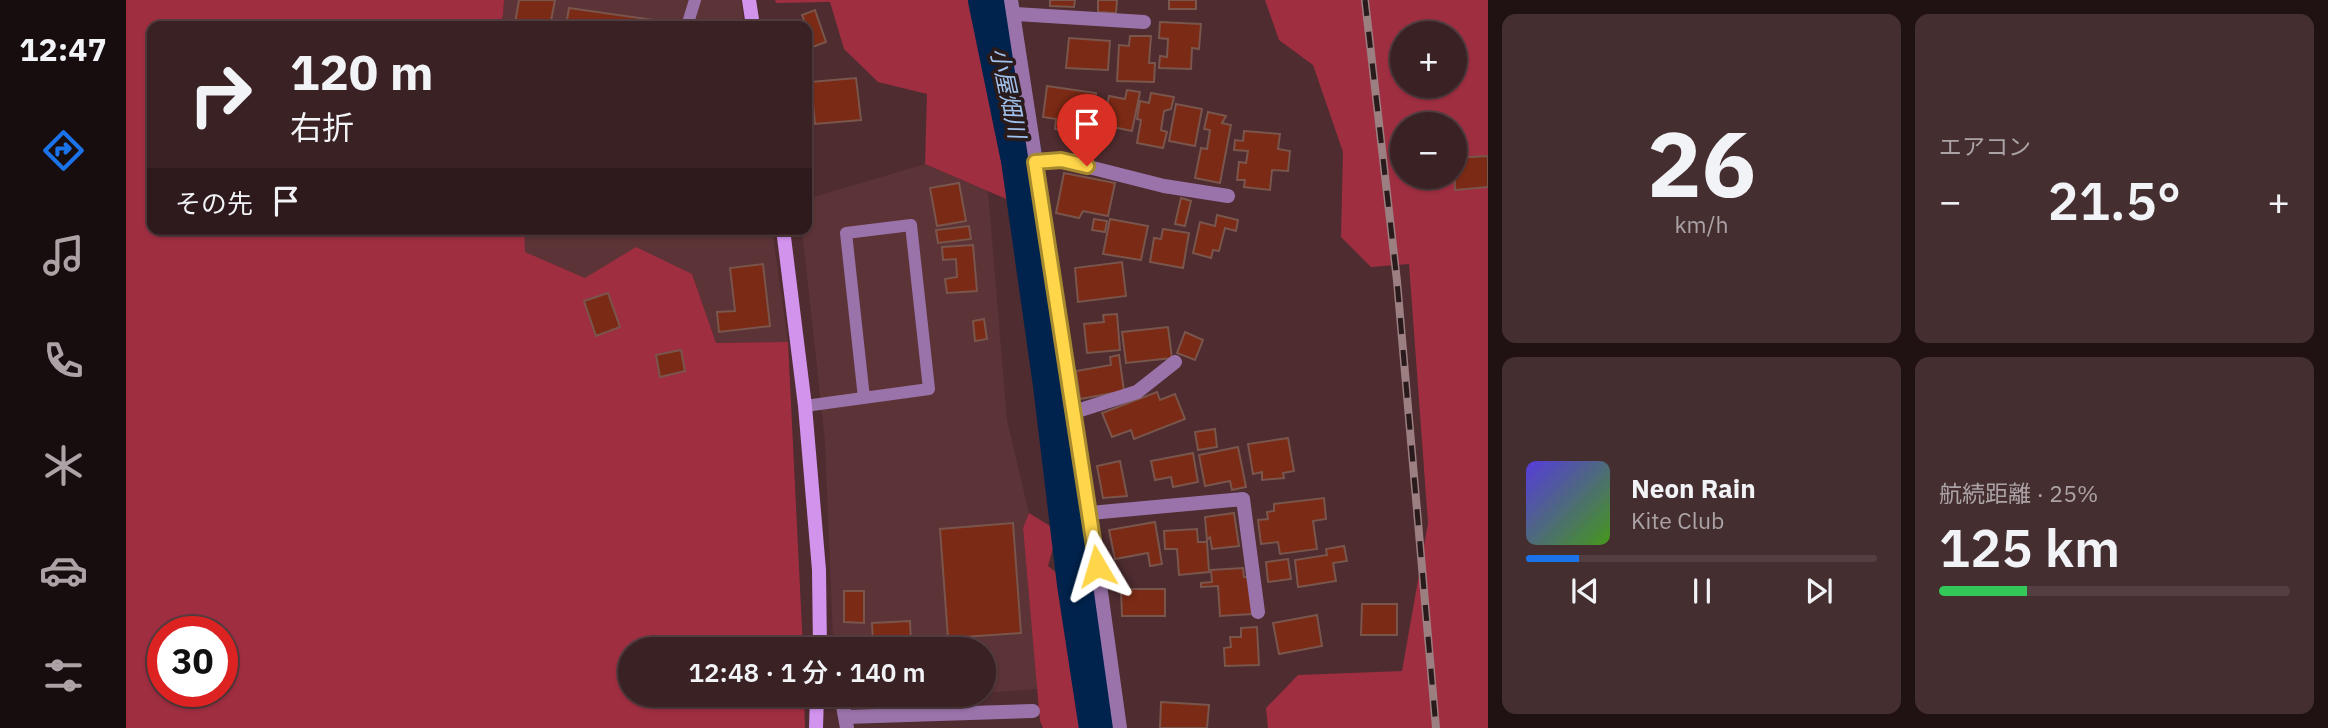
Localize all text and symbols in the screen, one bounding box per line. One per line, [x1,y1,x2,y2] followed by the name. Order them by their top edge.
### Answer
[1390,21,1467,189] map controls
[1390,21,1467,98] button: +
[19,28,107,70] text: 12:47
[290,40,434,103] text: 120 m
[985,45,1034,144] water label: 小屋畑川
[175,49,266,140] icon: right
[1057,94,1117,166] pin
[1647,104,1756,222] text: 26
[1068,105,1106,143] icon: arrive
[290,106,354,148] text: 右折
[1390,112,1467,189] button: −
[39,126,88,175] icon: directions
[1939,131,2031,161] text: エアコン
[2048,167,2181,234] text: 21.5°
[1939,176,1962,225] text: −
[2267,176,2290,225] text: +
[267,182,305,220] icon: arrive
[175,186,253,220] text: その先
[1674,209,1729,239] text: km/h
[39,231,88,280] icon: music
[39,336,88,385] icon: phone
[39,441,88,490] icon: climate
[1631,471,1756,505] text: Neon Rain
[1939,478,2098,508] text: 航続距離 · 25%
[1631,505,1724,535] text: Kite Club
[1939,514,2120,581] text: 125 km
[1060,529,1134,603] position arrow
[39,546,88,595] icon: car
[1566,572,1604,610] icon: previous
[1683,572,1721,610] icon: pause
[1800,572,1838,610] icon: next
[147,616,238,707] speed limit sign: 30
[39,651,88,700] icon: filters
[688,655,926,689] text: 12:48 · 1 分 · 140 m

